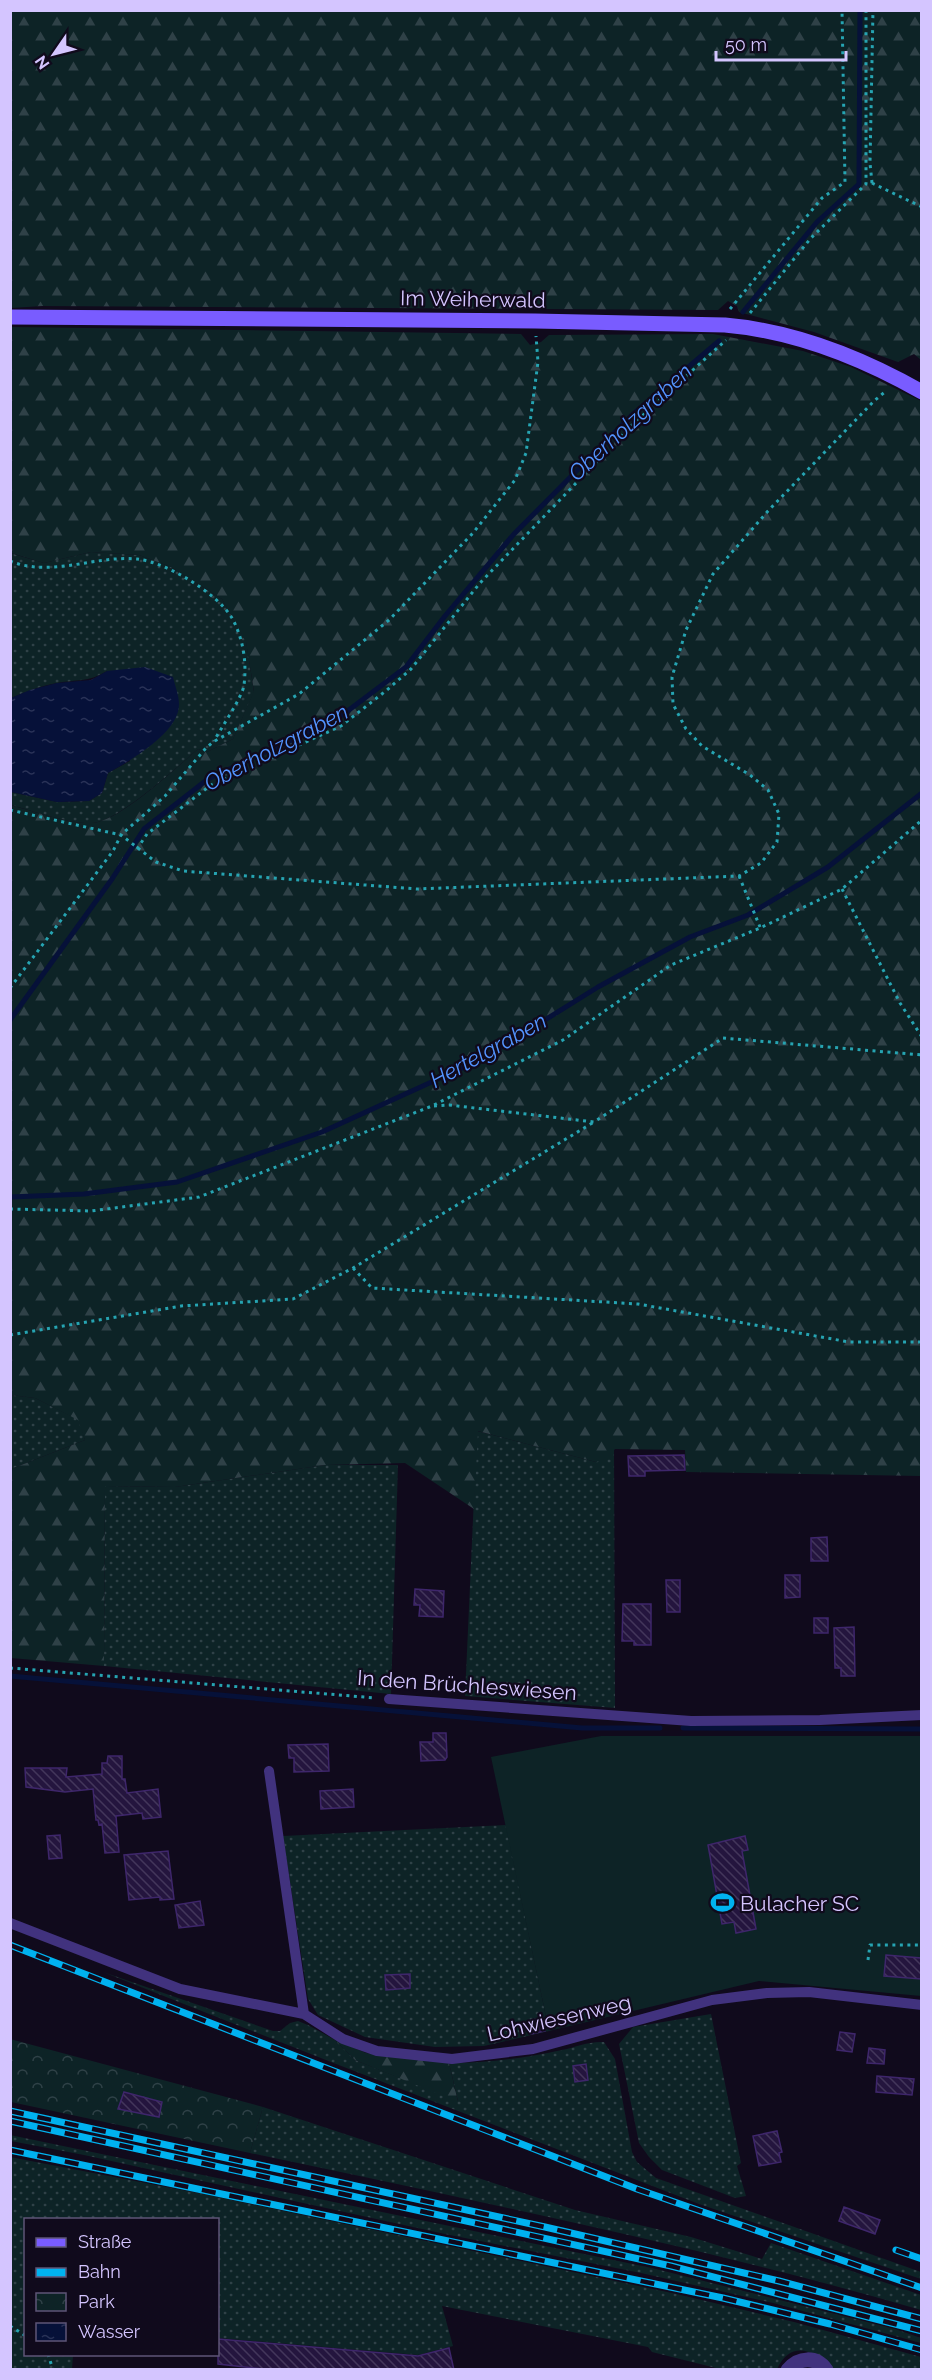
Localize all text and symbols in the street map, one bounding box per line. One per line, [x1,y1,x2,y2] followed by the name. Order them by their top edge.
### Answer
[24,24,84,84] north arrow
[716,24,846,62] scale bar
[725,34,767,55] text: 50 m
[31,52,53,73] text: N
[400,285,546,313] street label: Im Weiherwald
[563,358,697,486] water label: Oberholzgraben
[199,698,353,796] water label: Oberholzgraben
[425,1007,551,1093] water label: Hertelgraben
[356,1665,578,1705] street label: In den Brüchleswiesen
[709,1890,735,1916] sports icon: Bulacher SC
[740,1891,859,1916] place label: Bulacher SC
[485,1989,633,2047] street label: Lohwiesenweg
[24,2218,219,2356] legend
[78,2231,132,2252] text: Straße
[78,2261,121,2282] text: Bahn
[78,2291,115,2312] text: Park
[78,2321,141,2342] text: Wasser

